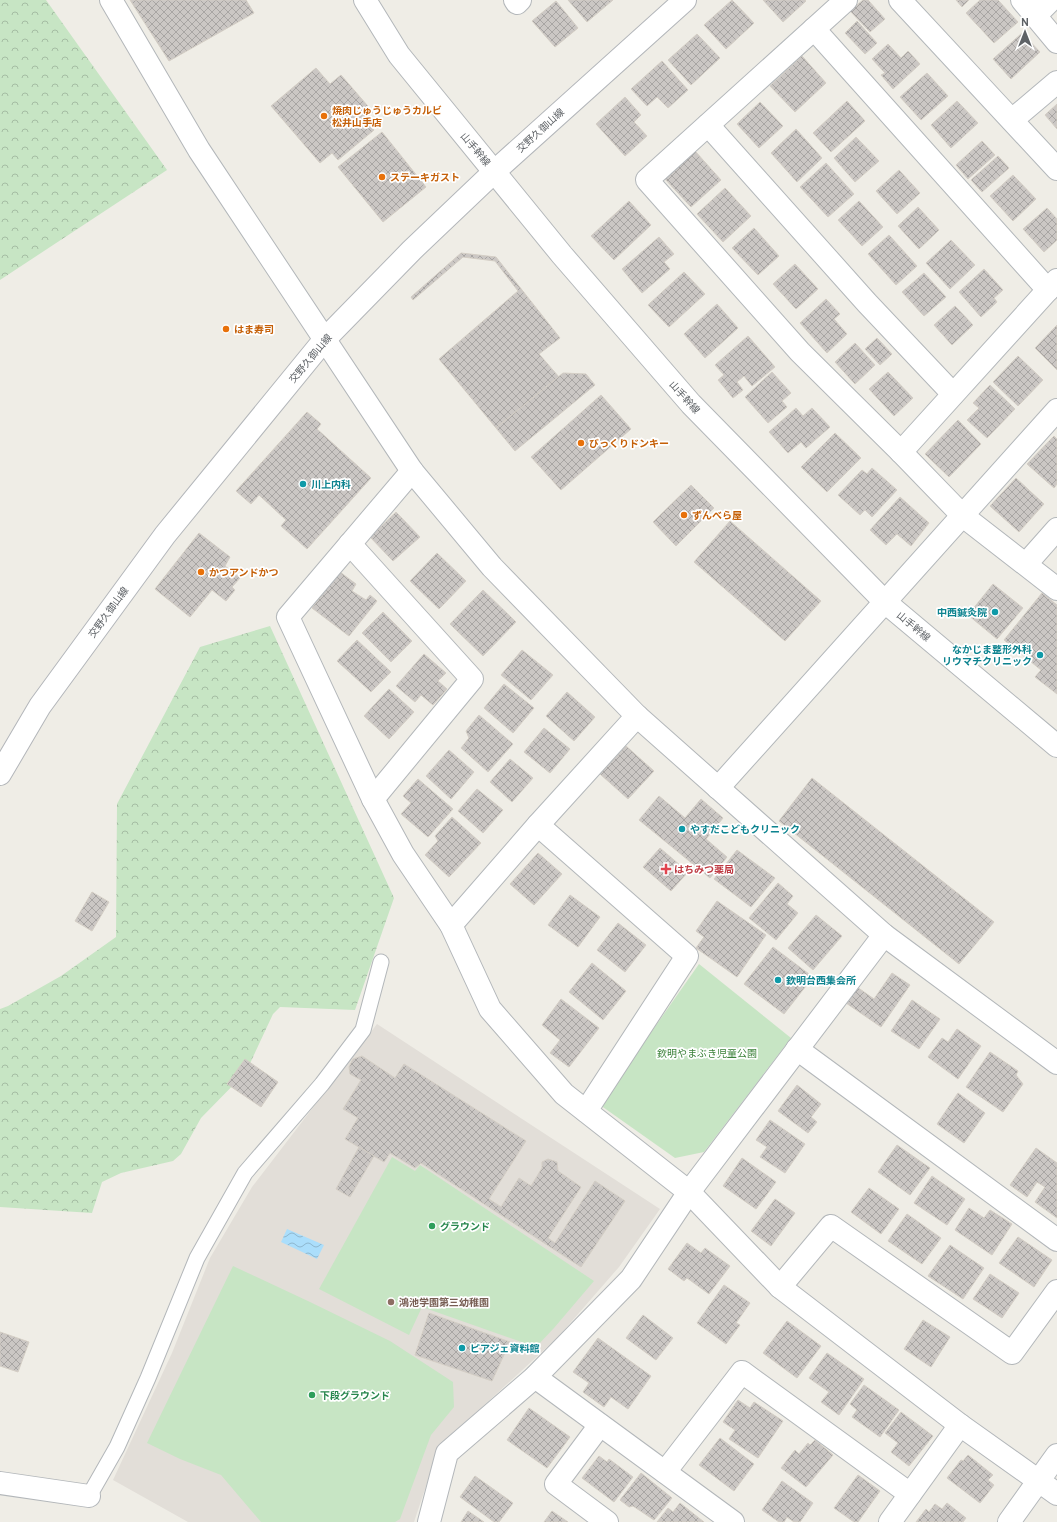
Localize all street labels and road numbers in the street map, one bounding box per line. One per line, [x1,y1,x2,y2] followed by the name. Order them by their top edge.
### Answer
[514,106,568,156] street label: 交野久御山線
[457,130,493,169] street label: 山手幹線
[287,332,335,386] street label: 交野久御山線
[666,379,702,417] street label: 山手幹線
[86,585,132,641] street label: 交野久御山線
[894,609,933,645] street label: 山手幹線

